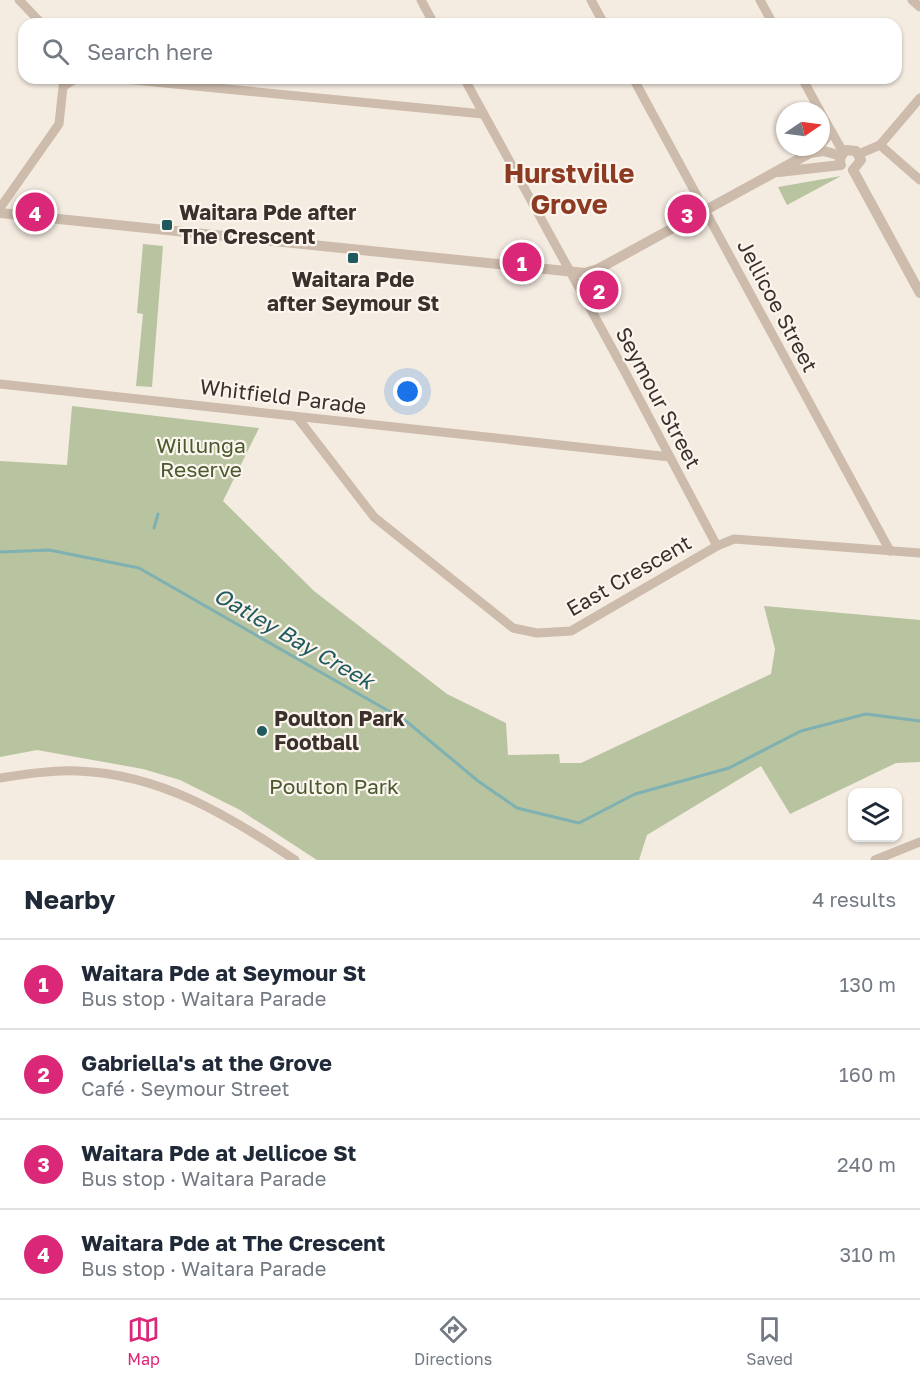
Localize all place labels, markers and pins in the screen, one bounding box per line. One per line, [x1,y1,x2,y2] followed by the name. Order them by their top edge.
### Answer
[15,190,54,234] pin: 4
[668,192,706,236] pin: 3
[179,199,356,249] place label: Waitara Pde after The Crescent
[160,218,174,232] marker: Waitara Pde after The Crescent
[502,240,542,284] pin: 1
[346,251,360,265] marker: Waitara Pde after Seymour St
[267,266,439,316] place label: Waitara Pde after Seymour St
[580,268,618,312] pin: 2
[274,705,405,755] place label: Poulton Park Football
[255,724,269,738] marker: Poulton Park Football

